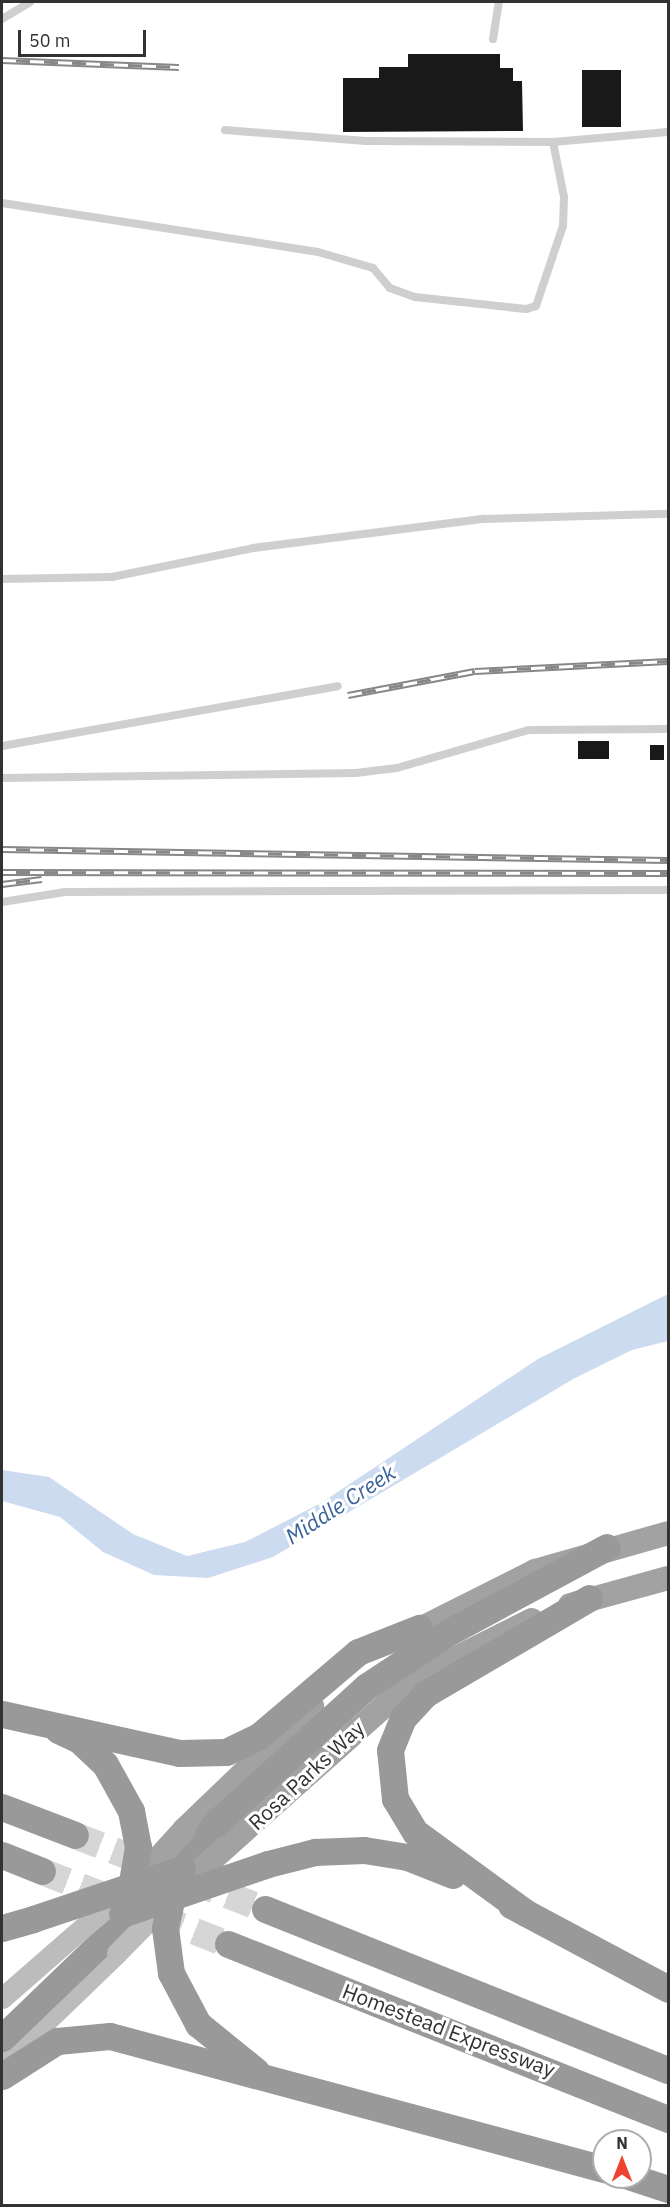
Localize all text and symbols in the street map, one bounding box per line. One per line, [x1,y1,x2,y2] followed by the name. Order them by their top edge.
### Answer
[21,18,148,56] scale bar
[29,29,71,52] text: 50 m
[280,1459,400,1549] water label: Middle Creek
[243,1715,369,1835] street label: Rosa Parks Way
[339,1978,559,2082] street label: Homestead Expressway
[592,2129,652,2189] north arrow
[616,2133,628,2153] text: N

